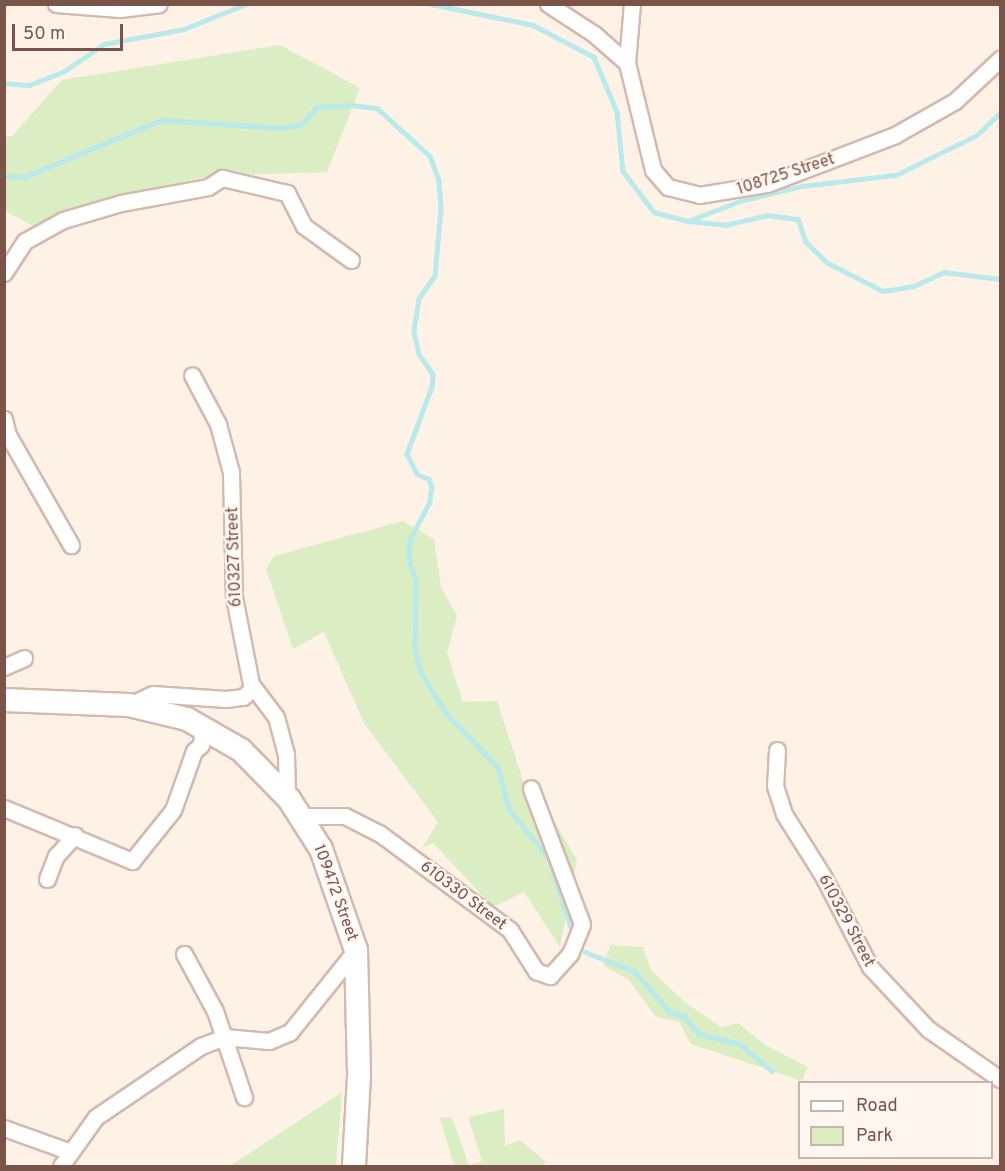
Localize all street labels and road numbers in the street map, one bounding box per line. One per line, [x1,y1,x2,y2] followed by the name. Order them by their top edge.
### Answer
[735,150,837,200] street label: 108725 Street
[224,506,246,608] street label: 610327 Street
[309,842,361,944] street label: 109472 Street
[416,857,510,935] street label: 610330 Street
[814,871,878,971] street label: 610329 Street

